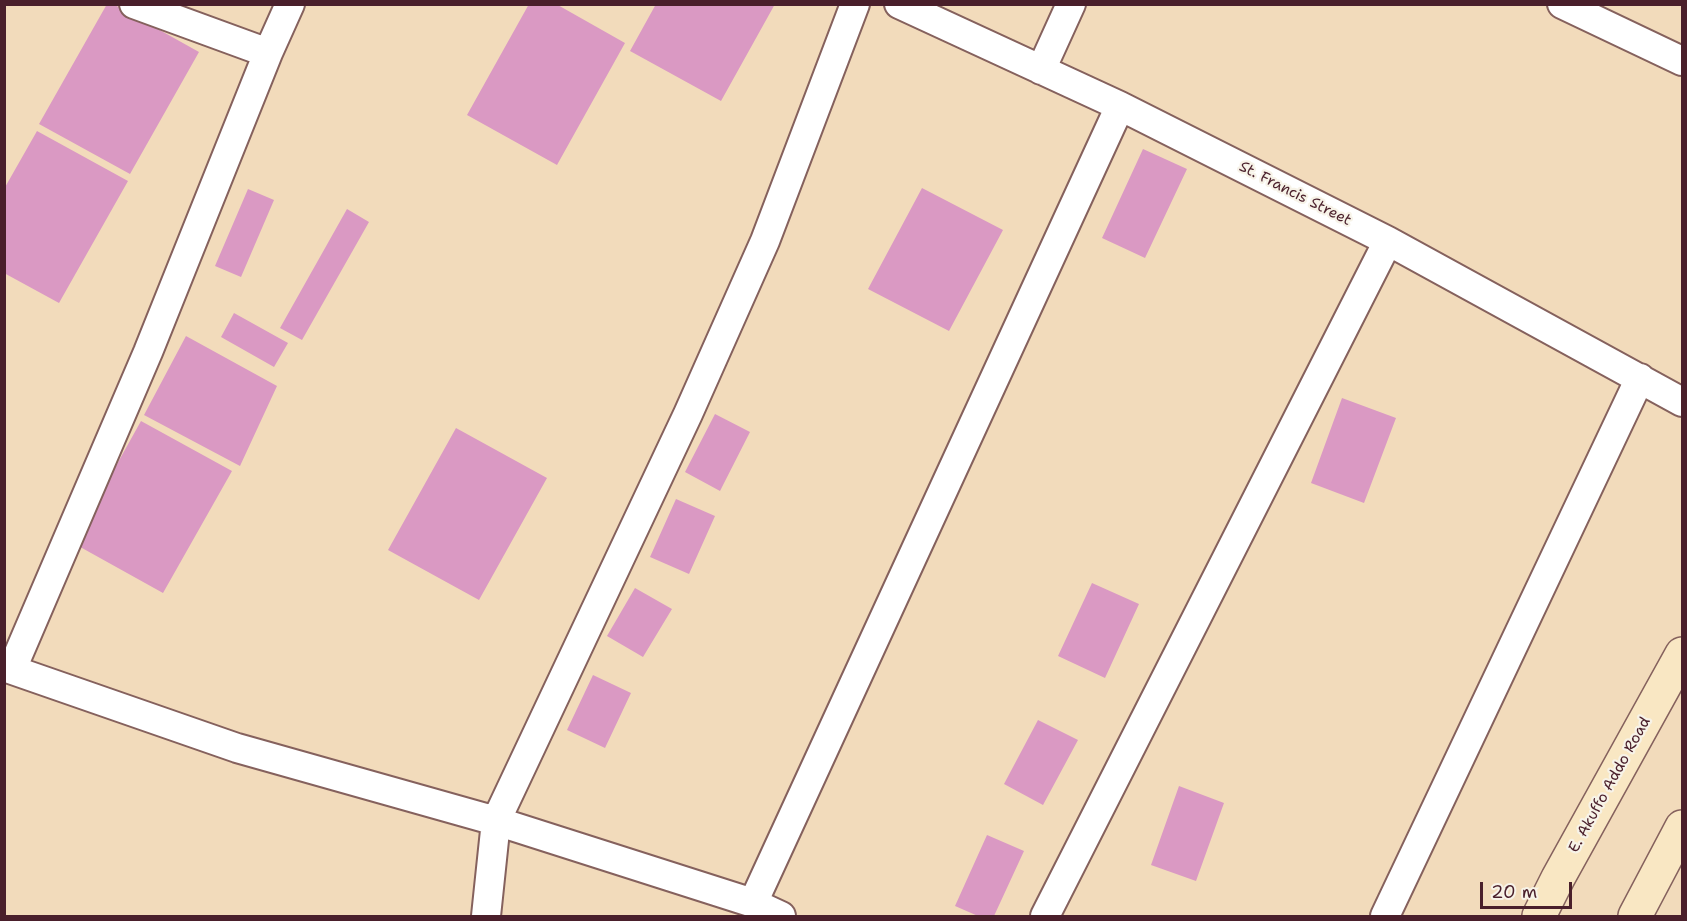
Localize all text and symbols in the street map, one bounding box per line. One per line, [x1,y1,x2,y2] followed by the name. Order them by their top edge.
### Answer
[1236,158,1354,230] street label: St. Francis Street
[1565,714,1655,856] street label: E. Akuffo Addo Road
[1483,870,1574,908] scale bar
[1491,880,1537,904] text: 20 m

